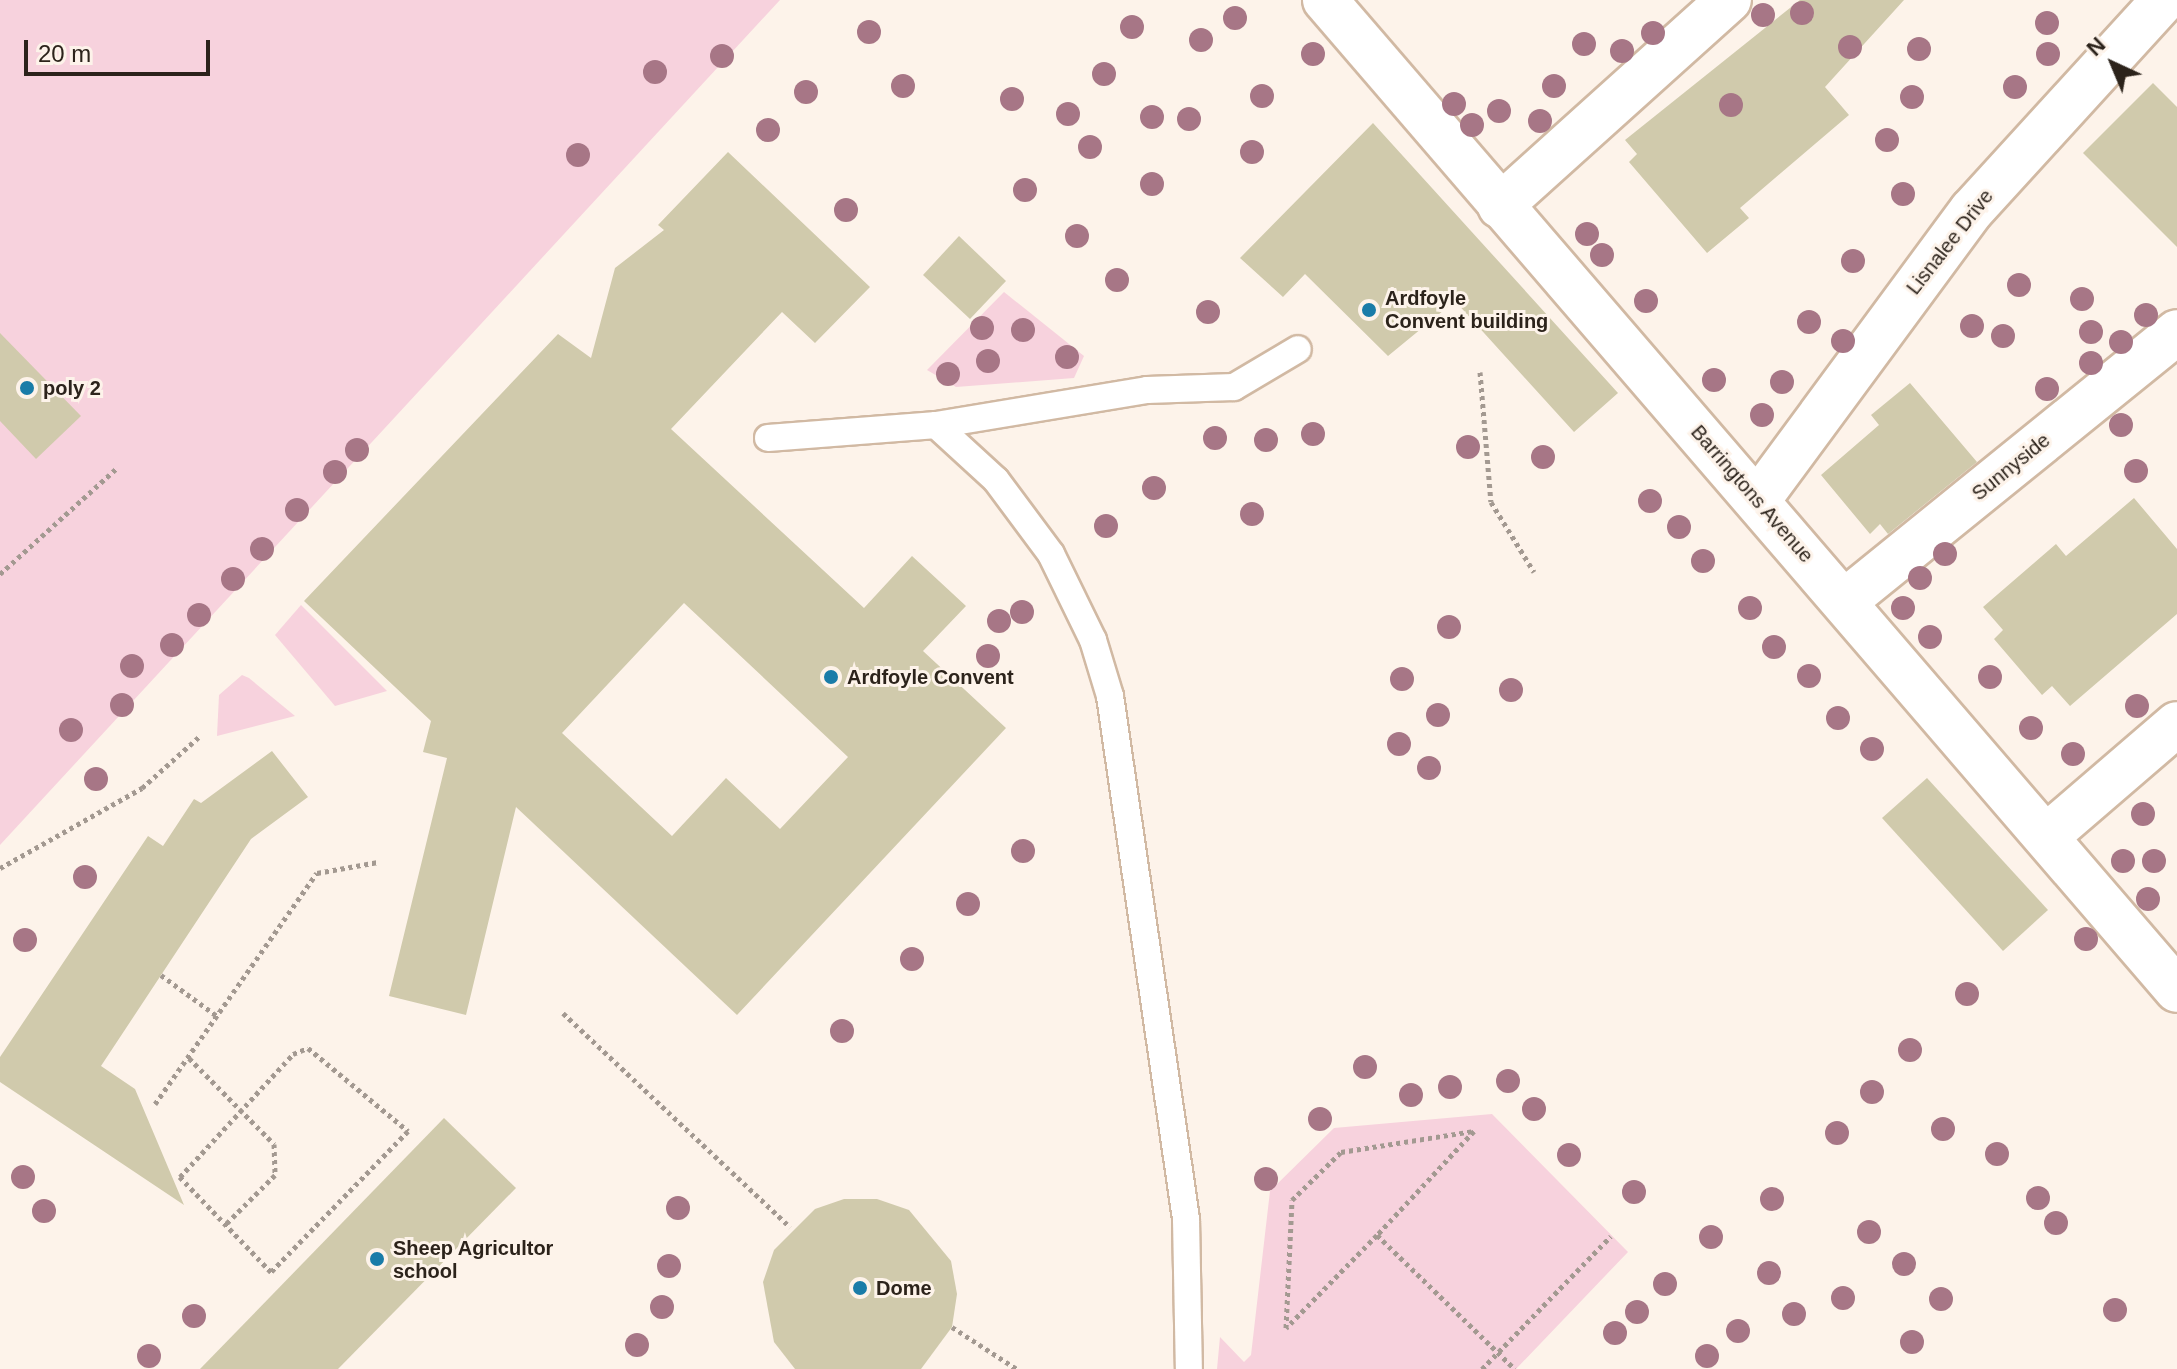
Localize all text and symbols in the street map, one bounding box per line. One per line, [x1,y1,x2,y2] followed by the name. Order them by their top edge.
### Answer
[28,24,214,74] scale bar
[2073,24,2153,104] north arrow
[2082,32,2110,61] text: N
[38,40,91,67] text: 20 m
[1902,185,1998,299] street label: Lisnalee Drive
[1385,286,1548,333] place label: Ardfoyle Convent building
[1360,301,1378,319] marker: Ardfoyle Convent building
[43,376,101,400] place label: poly 2
[18,379,36,397] marker: poly 2
[1685,420,1819,568] street label: Barringtons Avenue
[1967,428,2055,506] street label: Sunnyside
[847,665,1014,689] place label: Ardfoyle Convent
[822,668,840,686] marker: Ardfoyle Convent
[393,1236,554,1283] place label: Sheep Agricultor school
[368,1250,386,1268] marker: Sheep Agricultor school
[876,1276,932,1300] place label: Dome
[851,1279,869,1297] marker: Dome

